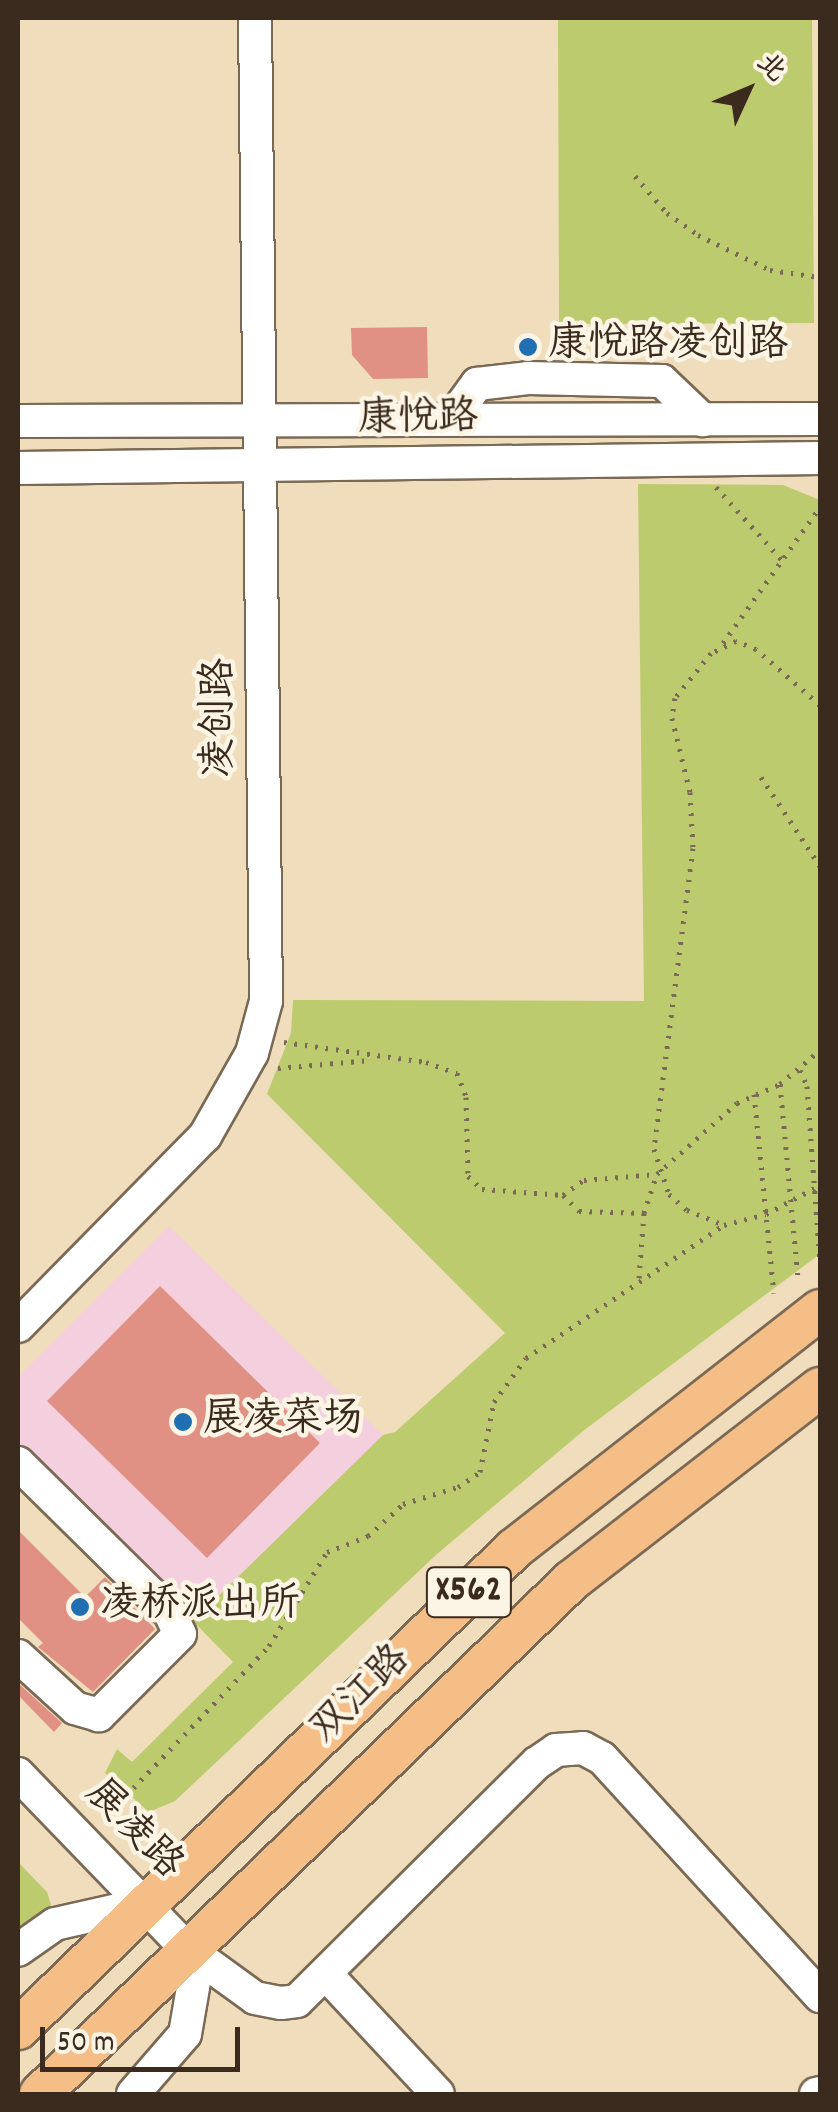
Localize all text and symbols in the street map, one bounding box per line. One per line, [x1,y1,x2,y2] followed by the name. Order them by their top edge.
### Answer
[698,40,798,140] north arrow
[745,45,794,93] text: 北
[548,323,788,371] place label: 康悦路凌创路
[517,336,539,358] marker: 康悦路凌创路
[358,396,478,446] street label: 康悦路
[198,658,246,778] street label: 凌创路
[203,1398,363,1446] place label: 展凌菜场
[172,1411,194,1433] marker: 展凌菜场
[424,1559,514,1625] road number: X562
[100,1583,300,1631] place label: 凌桥派出所
[69,1596,91,1618] marker: 凌桥派出所
[302,1637,422,1755] street label: 双江路
[73,1771,191,1891] street label: 展凌路
[45,2007,245,2069] scale bar
[57,2023,115,2066] text: 50 m

